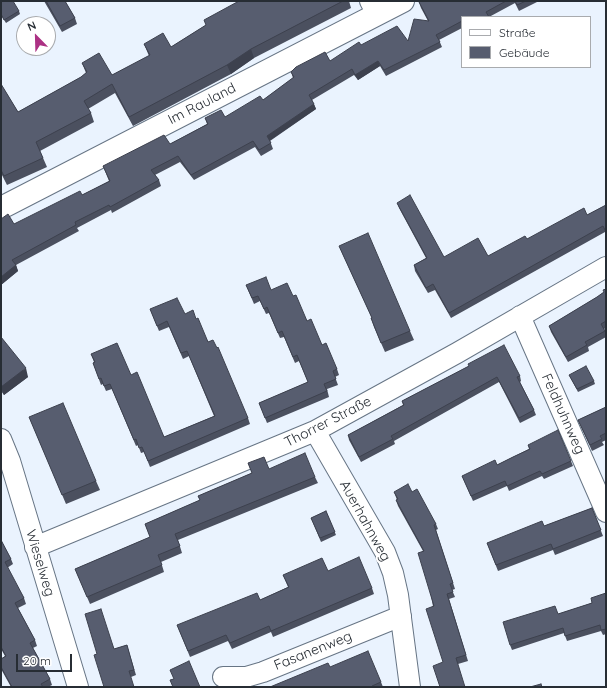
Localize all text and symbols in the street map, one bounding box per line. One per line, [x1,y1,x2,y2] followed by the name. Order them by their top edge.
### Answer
[16,16,56,56] north arrow
[461,16,591,68] legend
[25,18,38,34] text: N
[499,25,536,40] text: Straße
[499,45,549,60] text: Gebäude
[165,80,239,128] street label: Im Rauland
[538,371,588,457] street label: Feldhuhnweg
[282,393,374,451] street label: Thorrer Straße
[336,478,394,564] street label: Auerhahnweg
[22,528,58,598] street label: Wieselweg
[272,628,354,674] street label: Fasanenweg
[18,646,74,672] scale bar
[23,653,51,668] text: 20 m

